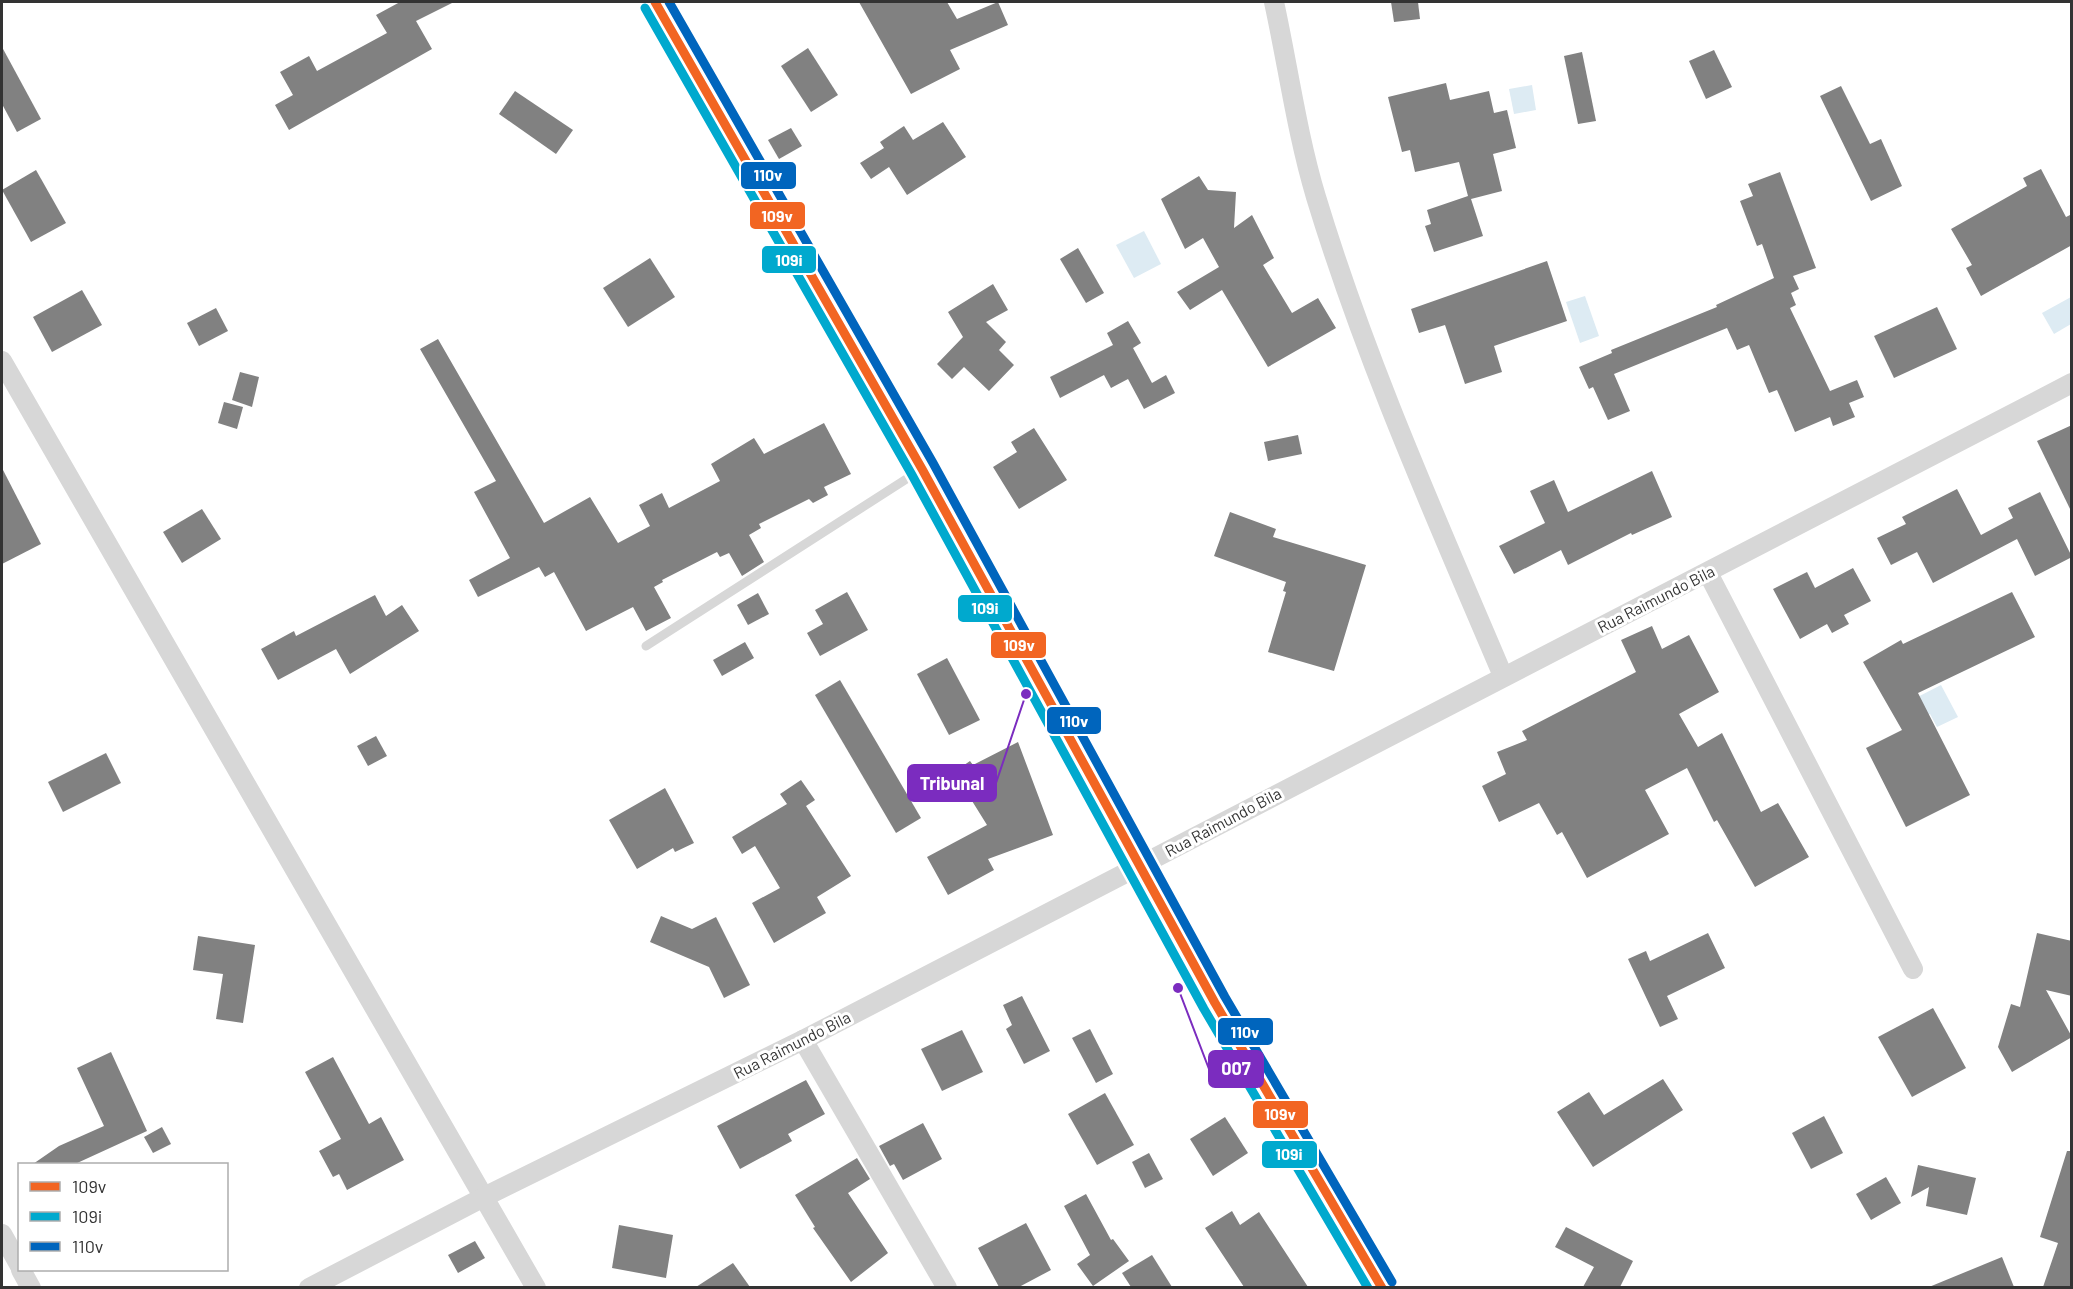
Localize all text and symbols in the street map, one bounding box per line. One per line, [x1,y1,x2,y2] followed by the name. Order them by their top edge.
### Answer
[740,161,797,190] line badge: 110v
[754,165,782,184] text: 110v
[749,201,806,230] line badge: 109v
[761,206,793,225] text: 109v
[761,245,817,274] line badge: 109i
[775,250,803,269] text: 109i
[1594,561,1717,636] street label: Rua Raimundo Bila
[957,594,1013,623] line badge: 109i
[971,598,999,617] text: 109i
[990,631,1047,659] line badge: 109v
[1003,635,1035,654] text: 109v
[1046,706,1102,735] line badge: 110v
[1060,711,1088,730] text: 110v
[908,765,996,801] callout: Tribunal
[920,772,984,794] text: Tribunal
[1161,783,1284,860] street label: Rua Raimundo Bila
[730,1007,853,1082] street label: Rua Raimundo Bila
[1217,1017,1274,1046] line badge: 110v
[1231,1022,1259,1041] text: 110v
[1209,1051,1263,1087] callout: 007
[1221,1057,1251,1079] text: 007
[1252,1100,1309,1129] line badge: 109v
[1264,1104,1296,1123] text: 109v
[1261,1140,1318,1169] line badge: 109i
[1275,1144,1303,1163] text: 109i
[18,1163,228,1271] legend
[72,1175,107,1197] text: 109v
[72,1205,102,1227] text: 109i
[72,1235,104,1257] text: 110v

